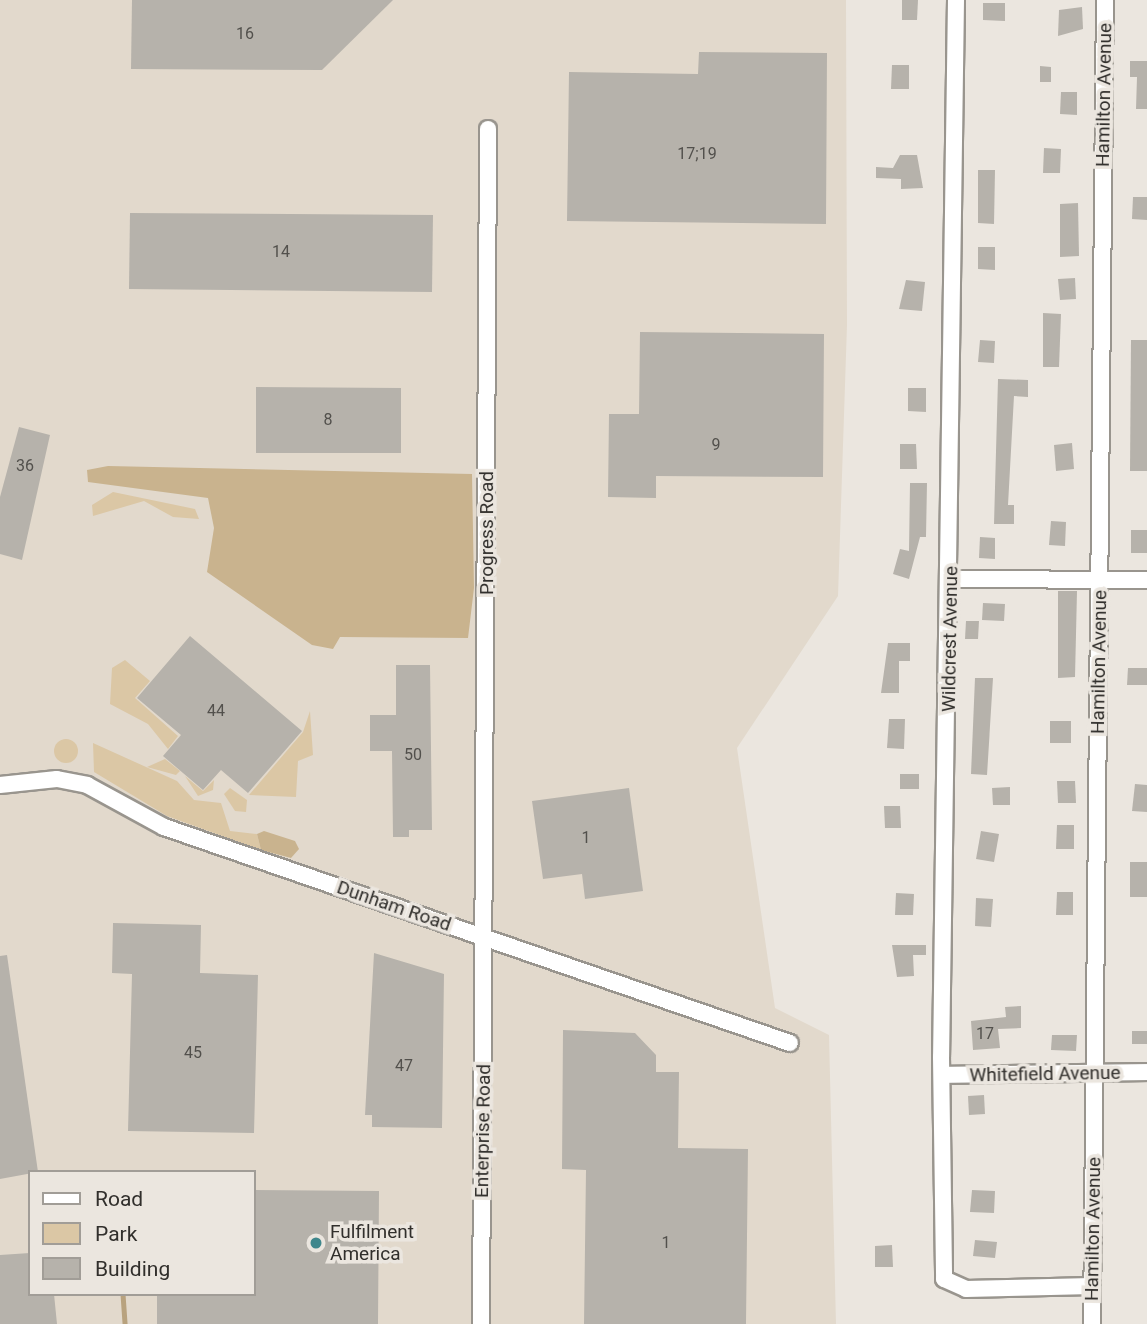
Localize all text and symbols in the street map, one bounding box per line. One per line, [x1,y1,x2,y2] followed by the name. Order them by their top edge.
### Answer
[1091,23,1117,167] street label: Hamilton Avenue
[236,24,254,44] house number: 16
[677,144,717,164] house number: 17;19
[272,242,290,262] house number: 14
[324,410,332,430] house number: 8
[712,435,720,455] house number: 9
[16,456,34,476] house number: 36
[476,471,498,595] street label: Progress Road
[937,566,963,712] street label: Wildcrest Avenue
[1086,590,1112,734] street label: Hamilton Avenue
[207,701,225,721] house number: 44
[404,745,422,765] house number: 50
[582,828,590,848] house number: 1
[334,876,454,936] street label: Dunham Road
[976,1024,994,1044] house number: 17
[184,1043,202,1063] house number: 45
[395,1056,413,1076] house number: 47
[969,1061,1121,1087] street label: Whitefield Avenue
[470,1064,496,1198] street label: Enterprise Road
[1080,1157,1106,1301] street label: Hamilton Avenue
[28,1170,256,1296] legend
[95,1187,143,1211] text: Road
[330,1221,414,1265] place label: Fulfilment America
[95,1222,137,1246] text: Park
[662,1233,670,1253] house number: 1
[308,1235,324,1251] marker: Fulfilment America
[95,1257,170,1281] text: Building

